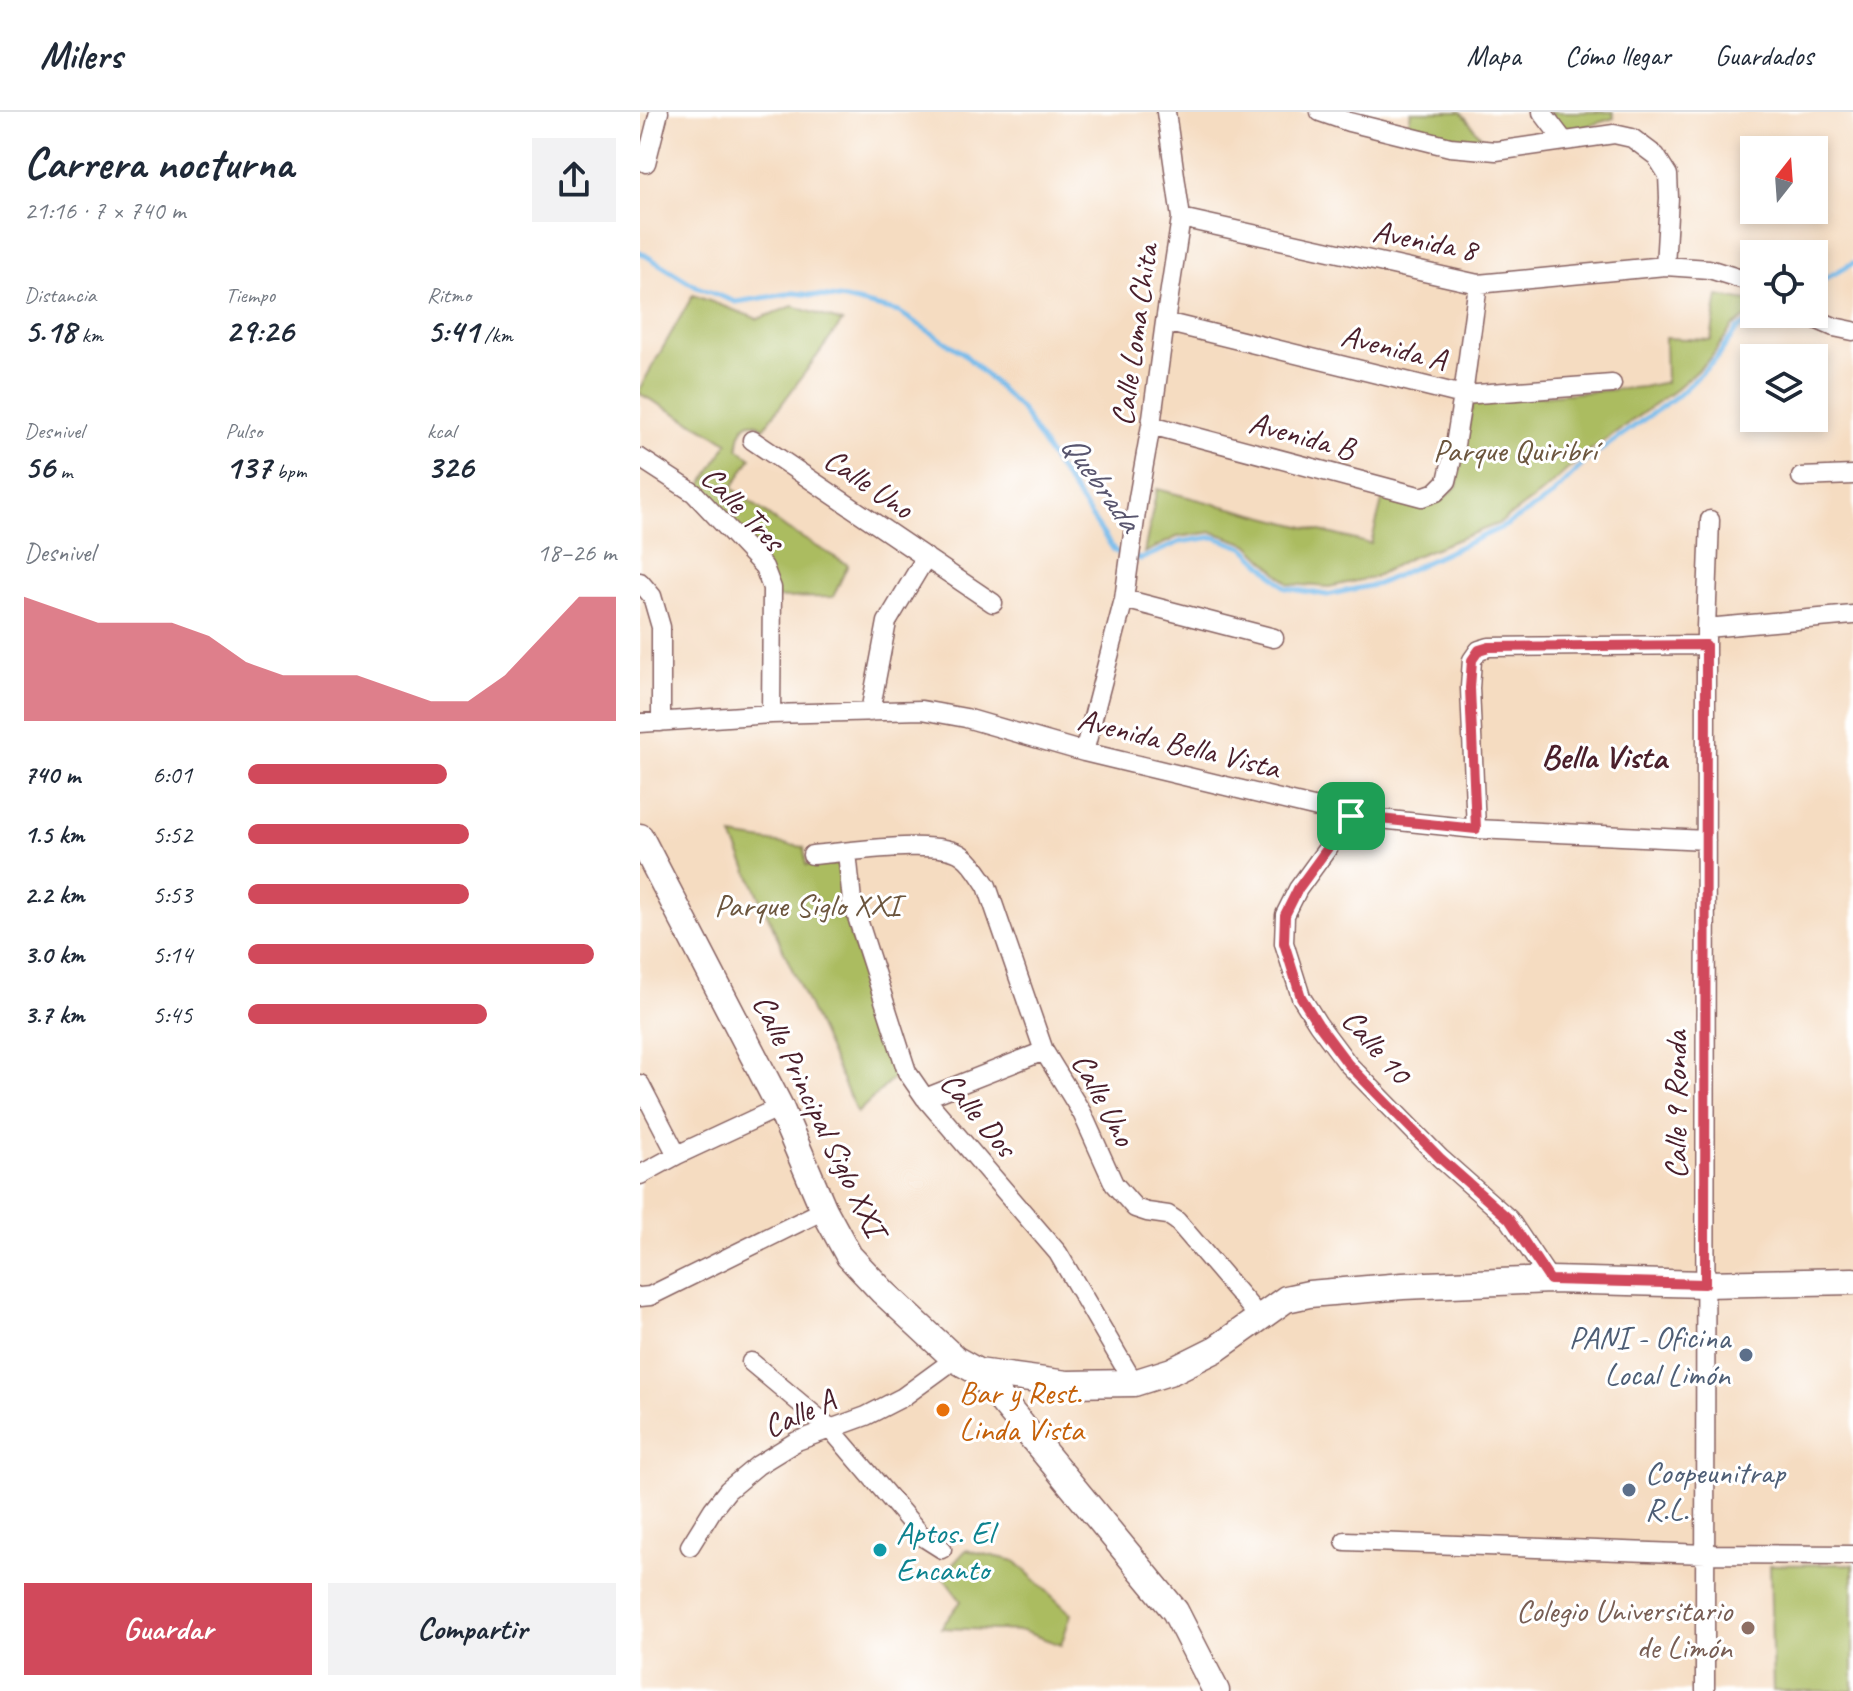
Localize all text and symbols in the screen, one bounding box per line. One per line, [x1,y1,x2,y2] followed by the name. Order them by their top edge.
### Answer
[40,32,122,79] text: Milers
[1466,38,1521,73] text: Mapa
[1565,38,1671,73] text: Cómo llegar
[1715,38,1813,73] text: Guardados
[24,136,293,191] text: Carrera nocturna
[1740,136,1828,224] north arrow
[1740,136,1828,432] map controls
[532,138,616,222] button: share
[24,194,185,227] text: 21:16 · 7 × 740 m
[1369,210,1483,271] street label: Avenida 8
[1101,239,1168,428] street label: Calle Loma Chita
[1740,240,1828,328] button: locate
[24,281,96,309] text: Distancia
[225,281,275,309] text: Tiempo
[427,281,471,309] text: Ritmo
[24,309,76,352] text: 5.18
[225,309,294,352] text: 29:26
[427,309,479,352] text: 5:41
[1337,315,1453,381] street label: Avenida A
[76,321,103,349] text: km
[479,321,513,349] text: /km
[1740,344,1828,432] button: layers
[1245,402,1361,470] street label: Avenida B
[24,417,84,445] text: Desnivel
[225,417,262,445] text: Pulso
[427,417,456,445] text: kcal
[1052,425,1153,542] water label: Quebrada
[1433,430,1603,471] park label: Parque Quiribrí
[816,439,923,529] street label: Calle Uno
[24,445,55,488] text: 56
[225,445,271,488] text: 137
[427,445,473,488] text: 326
[55,457,72,485] text: m
[271,457,307,485] text: bpm
[692,457,795,562] street label: Calle Tres
[24,536,95,569] text: Desnivel
[537,536,616,569] text: 18–26 m
[1074,699,1286,789] street label: Avenida Bella Vista
[1541,735,1670,778] district label: Bella Vista
[24,758,80,791] text: 740 m
[152,758,192,791] text: 6:01
[1317,782,1385,850] pin
[1329,794,1373,838] icon: arrive
[24,818,84,851] text: 1.5 km
[152,818,192,851] text: 5:52
[24,878,84,911] text: 2.2 km
[152,878,192,911] text: 5:53
[714,885,907,926] park label: Parque Siglo XXI
[24,938,84,971] text: 3.0 km
[152,938,192,971] text: 5:14
[743,988,899,1249] street label: Calle Principal Siglo XXI
[24,998,84,1031] text: 3.7 km
[152,998,192,1031] text: 5:45
[1333,1000,1422,1095] street label: Calle 10
[1655,1029,1696,1179] street label: Calle 9 Ronda
[1062,1046,1146,1154] street label: Calle Uno
[931,1063,1028,1168] street label: Calle Dos
[1569,1317,1732,1395] place label: PANI - Oficina Local Limón
[1737,1346,1755,1364] marker: PANI - Oficina Local Limón
[959,1372,1086,1450] place label: Bar y Rest. Linda Vista
[757,1379,843,1447] street label: Calle A
[934,1401,952,1419] marker: Bar y Rest. Linda Vista
[1645,1452,1787,1530] place label: Coopeunitrap R.L.
[1620,1481,1638,1499] marker: Coopeunitrap R.L.
[896,1512,999,1590] place label: Aptos. El Encanto
[871,1541,889,1559] marker: Aptos. El Encanto
[24,1583,312,1675] button: Guardar
[328,1583,616,1675] button: Compartir
[1516,1590,1734,1668] place label: Colegio Universitario de Limón
[1739,1619,1757,1637] marker: Colegio Universitario de Limón

